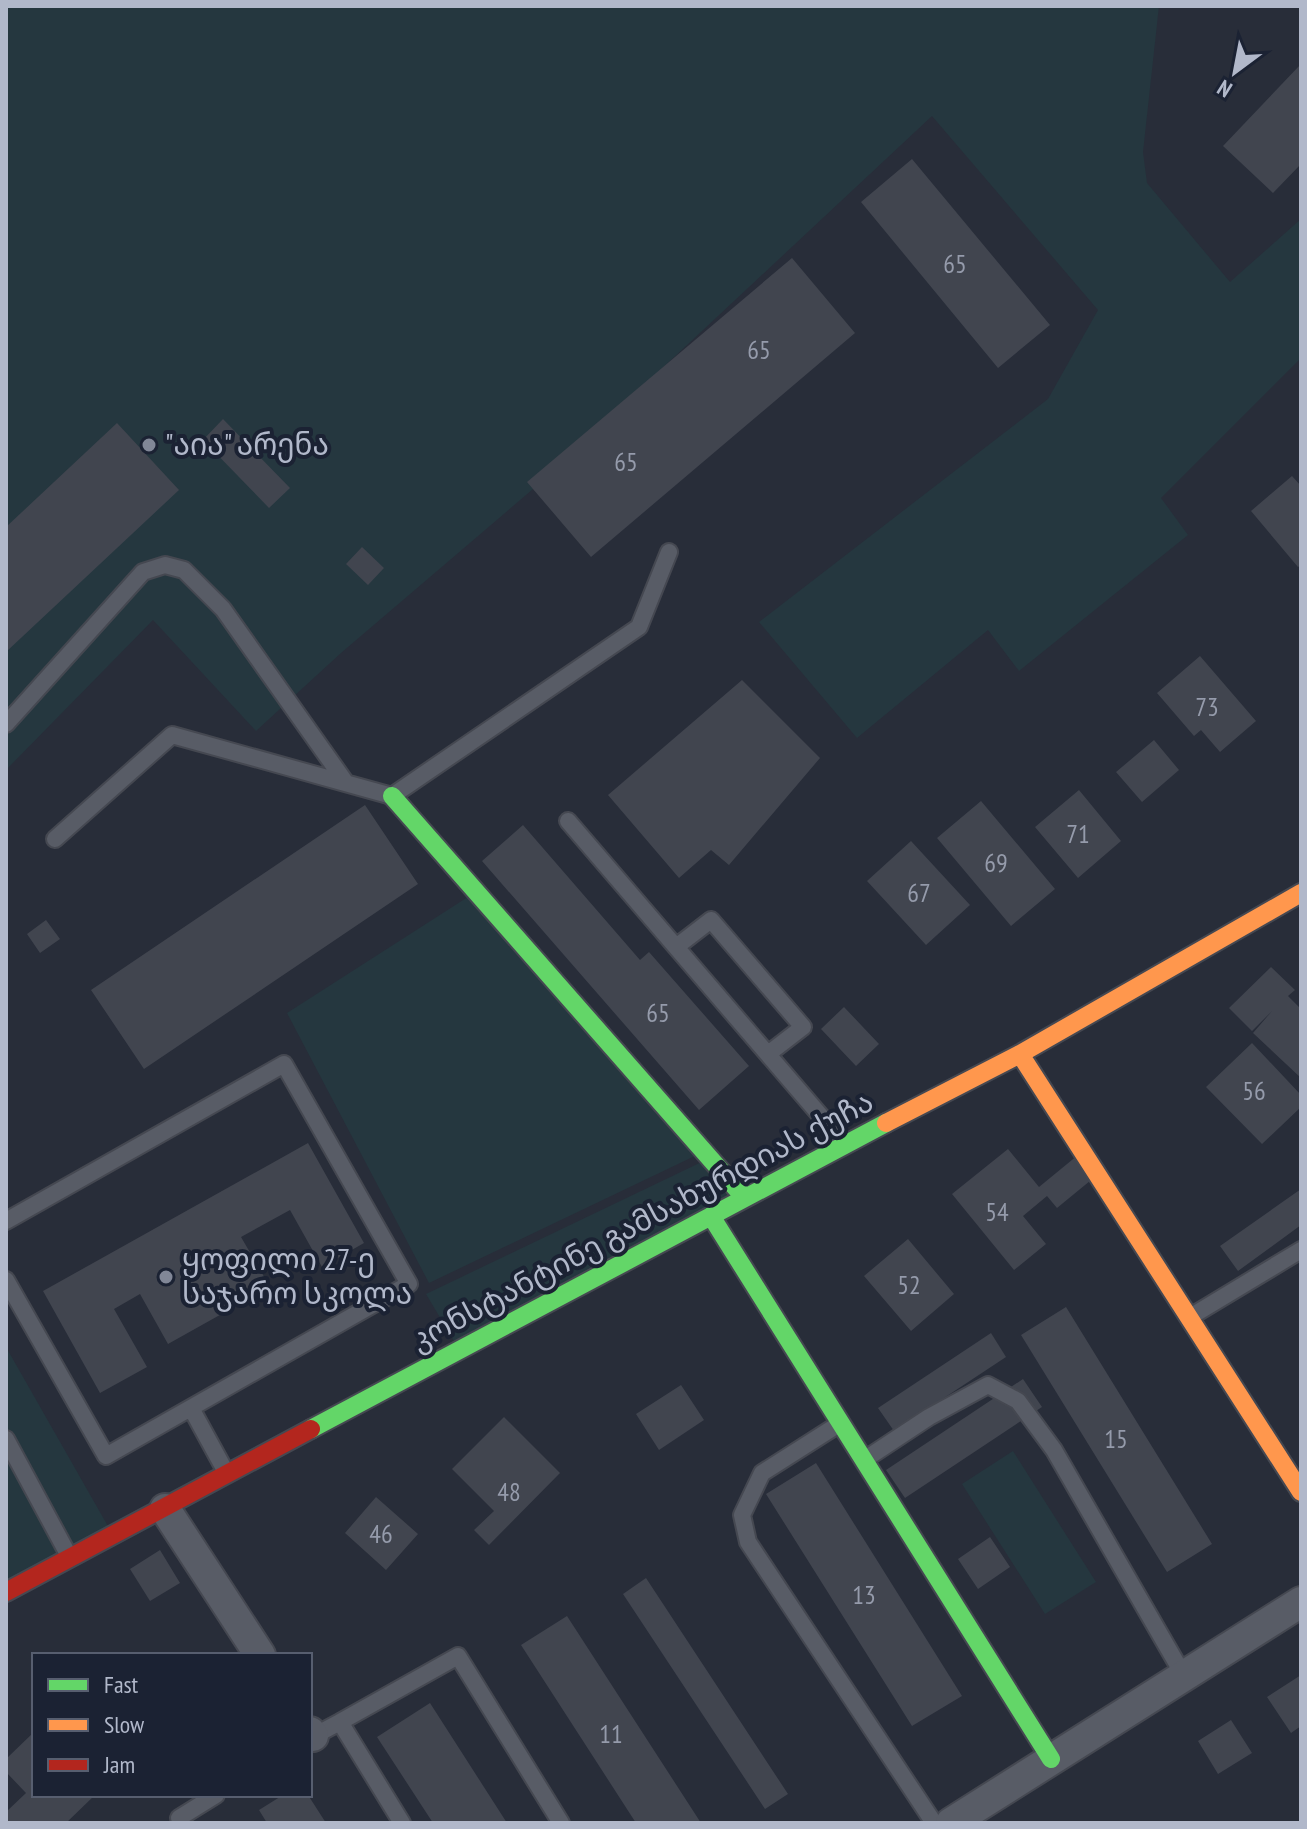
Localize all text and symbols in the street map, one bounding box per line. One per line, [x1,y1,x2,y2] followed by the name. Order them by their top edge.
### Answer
[1195,32,1275,112] north arrow
[1212,74,1237,104] text: N
[943,247,967,280] house number: 65
[747,333,771,366] house number: 65
[165,424,329,463] place label: "აია" არენა
[140,436,158,454] marker: "აია" არენა
[614,445,638,478] house number: 65
[1195,690,1219,723] house number: 73
[1066,817,1090,850] house number: 71
[984,846,1008,879] house number: 69
[907,876,931,909] house number: 67
[646,996,670,1029] house number: 65
[1242,1074,1266,1107] house number: 56
[403,1081,879,1359] street label: კონსტანტინე გამსახურდიას ქუჩა
[985,1195,1009,1228] house number: 54
[182,1239,412,1312] place label: ყოფილი 27-ე საჯარო სკოლა
[157,1268,175,1286] marker: ყოფილი 27-ე საჯარო სკოლა
[897,1268,921,1301] house number: 52
[1104,1422,1128,1455] house number: 15
[497,1475,521,1508] house number: 48
[369,1517,393,1550] house number: 46
[852,1578,876,1611] house number: 13
[32,1653,312,1797] legend
[104,1669,139,1700] text: Fast
[104,1709,145,1740] text: Slow
[599,1717,623,1750] house number: 11
[103,1749,135,1780] text: Jam

